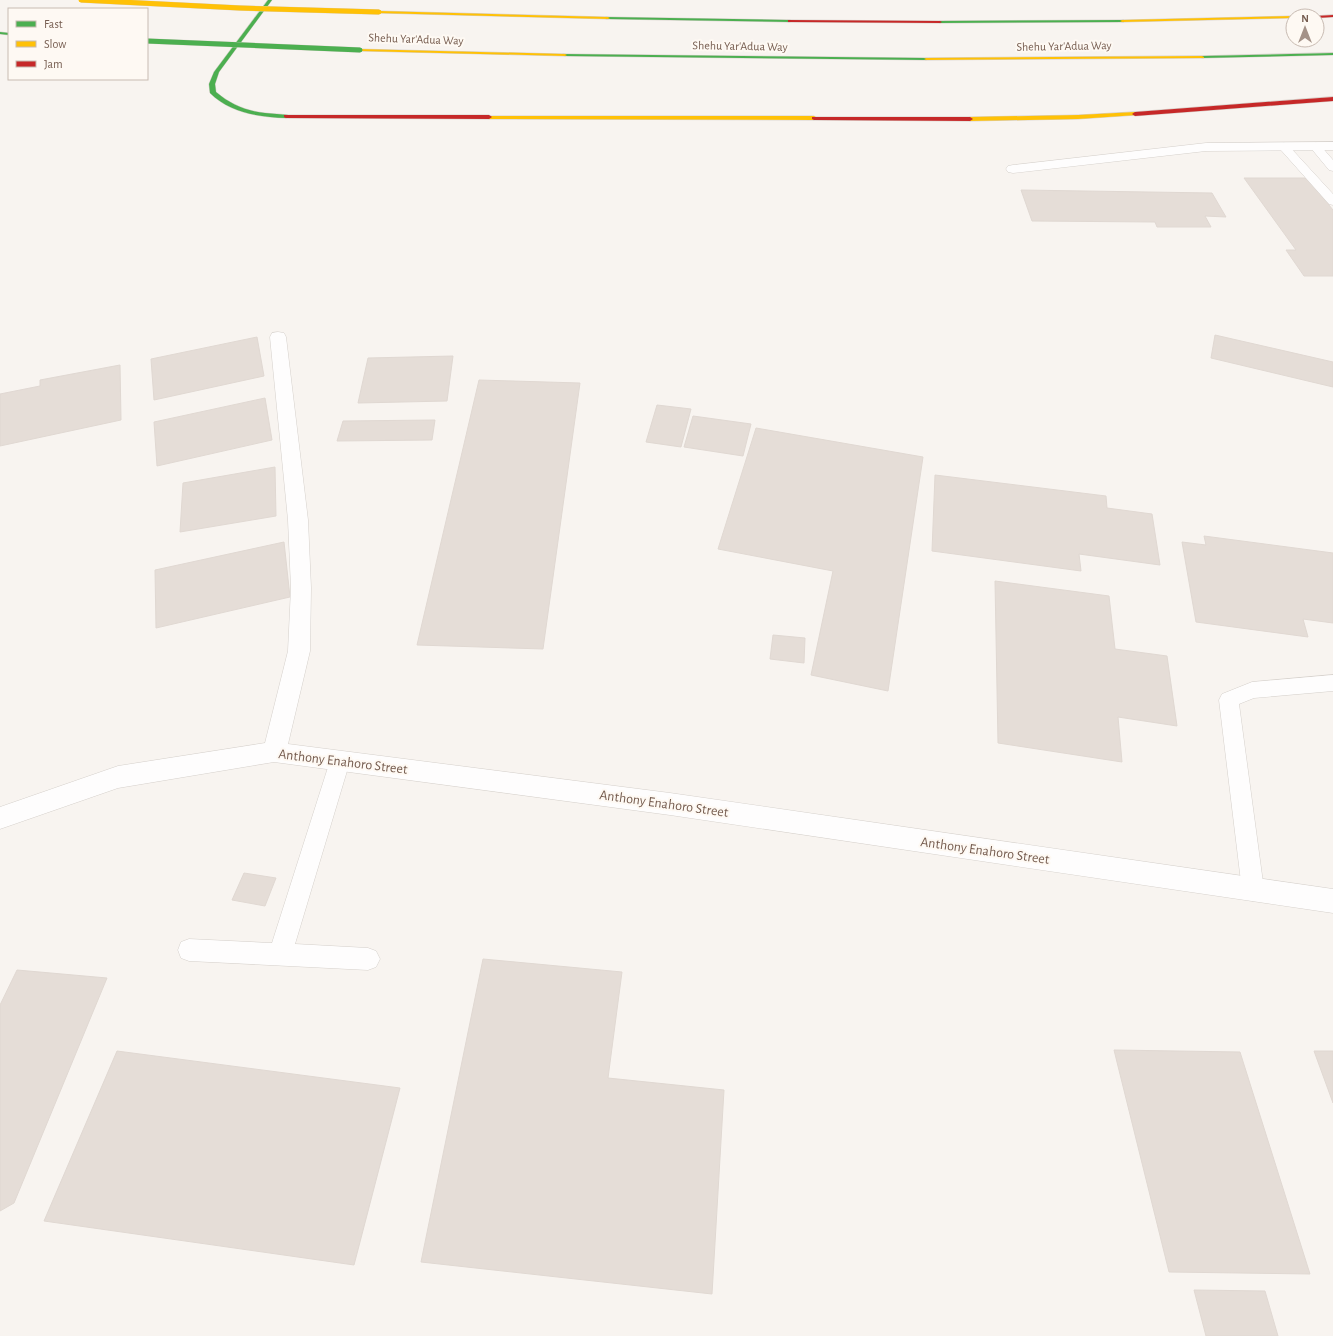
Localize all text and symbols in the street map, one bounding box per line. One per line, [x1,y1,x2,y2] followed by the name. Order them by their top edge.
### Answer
[8,8,148,80] legend
[1285,8,1325,48] north arrow
[1301,13,1309,24] text: N
[44,18,63,30] text: Fast
[368,31,464,48] street label: Shehu Yar'Adua Way
[44,38,66,50] text: Slow
[692,39,788,54] street label: Shehu Yar'Adua Way
[1016,39,1112,54] street label: Shehu Yar'Adua Way
[44,58,63,70] text: Jam
[278,747,409,777] street label: Anthony Enahoro Street
[599,788,730,820] street label: Anthony Enahoro Street
[920,835,1051,867] street label: Anthony Enahoro Street

